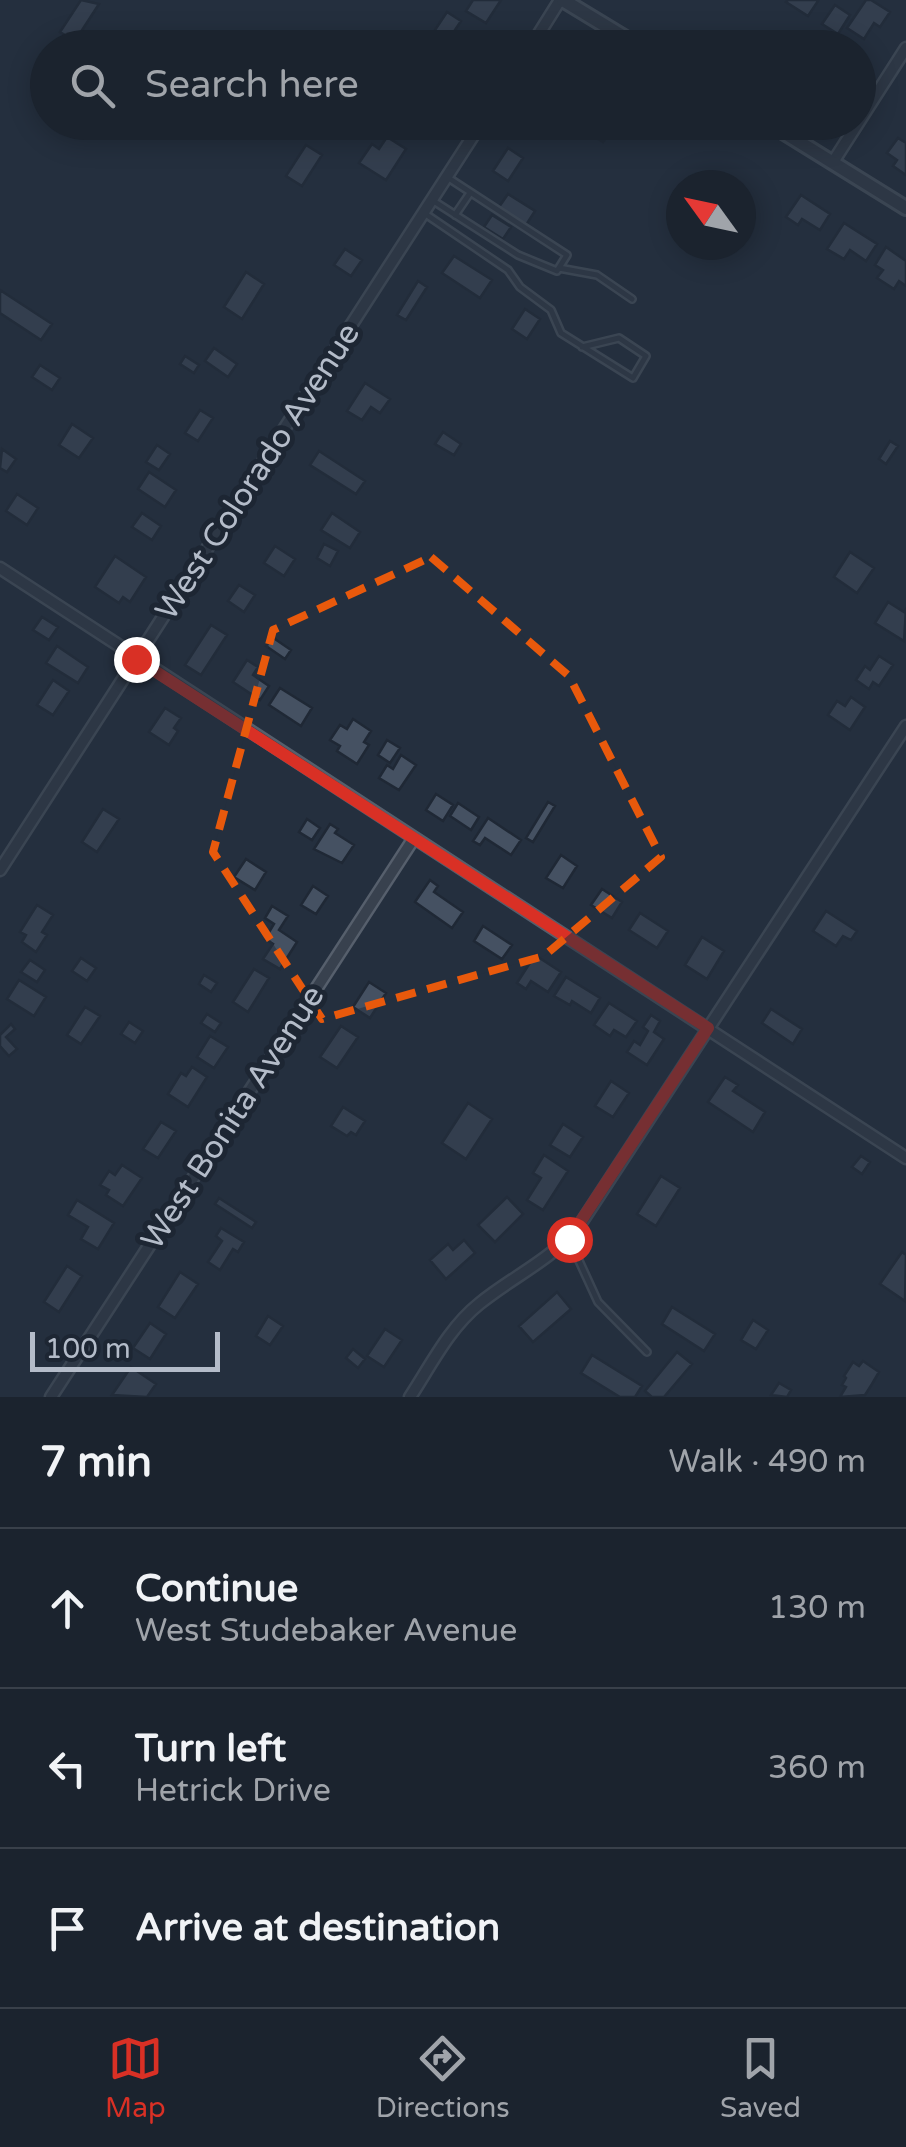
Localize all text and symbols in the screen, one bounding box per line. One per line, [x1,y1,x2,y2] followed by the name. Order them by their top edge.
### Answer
[30,30,876,140] search box
[65,58,120,113] icon: search
[145,62,359,108] text: Search here
[666,170,756,260] north arrow
[148,316,368,627] street label: West Colorado Avenue
[114,637,160,683] route end
[133,979,332,1257] street label: West Bonita Avenue
[547,1217,593,1263] route start
[30,1327,220,1372] scale bar
[45,1332,131,1366] text: 100 m
[40,1437,152,1488] text: 7 min
[669,1443,866,1481] text: Walk · 490 m
[135,1566,298,1612] text: Continue
[40,1581,95,1636] icon: ahead
[768,1589,866,1627] text: 130 m
[135,1612,517,1650] text: West Studebaker Avenue
[135,1726,286,1772] text: Turn left
[40,1741,95,1796] icon: left
[768,1749,866,1787] text: 360 m
[135,1772,331,1810] text: Hetrick Drive
[40,1901,95,1956] icon: arrive
[135,1905,500,1951] text: Arrive at destination
[105,2031,166,2125] tab: Map
[376,2031,510,2125] tab: Directions
[720,2031,801,2125] tab: Saved

